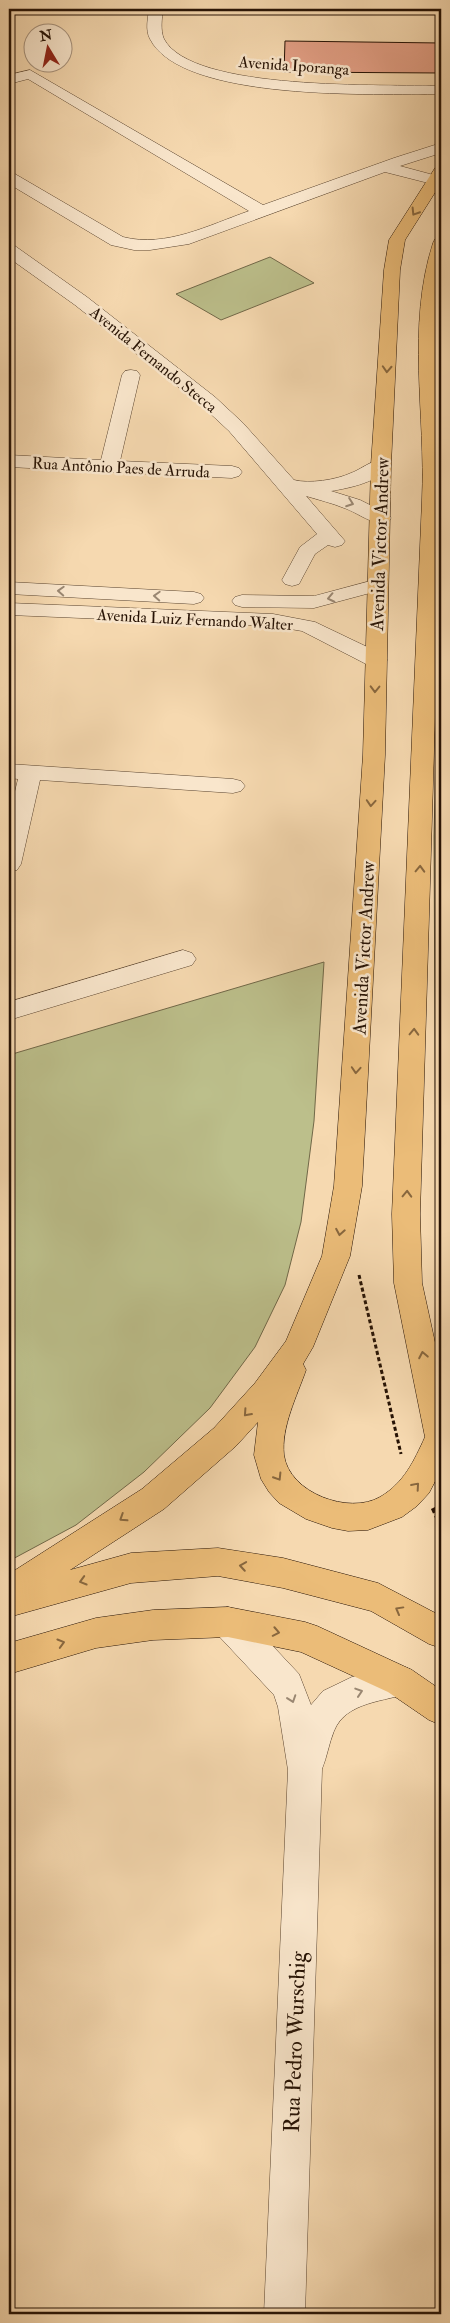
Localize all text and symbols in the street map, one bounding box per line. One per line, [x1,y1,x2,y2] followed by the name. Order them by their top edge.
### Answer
[22,22,72,72] north arrow
[37,26,54,45] text: N
[237,52,350,81] street label: Avenida Iporanga
[411,207,421,216] one-way arrow
[85,302,221,418] street label: Avenida Fernando Stecca
[381,365,392,373] one-way arrow
[32,453,211,483] street label: Rua Antônio Paes de Arruda
[365,457,395,632] street label: Avenida Victor Andrew
[345,497,354,507] one-way arrow
[57,586,65,596] one-way arrow
[153,591,161,602] one-way arrow
[326,592,335,603] one-way arrow
[95,605,294,635] street label: Avenida Luiz Fernando Walter
[370,686,380,694] one-way arrow
[366,800,377,808] one-way arrow
[347,860,381,1036] street label: Avenida Victor Andrew
[415,865,425,873] one-way arrow
[408,1027,419,1035] one-way arrow
[351,1067,362,1075] one-way arrow
[402,1190,412,1198] one-way arrow
[336,1227,346,1236] one-way arrow
[418,1351,428,1359] one-way arrow
[244,1408,253,1417] one-way arrow
[271,1471,281,1480] one-way arrow
[410,1482,419,1491] one-way arrow
[120,1512,129,1521] one-way arrow
[239,1562,247,1572] one-way arrow
[79,1576,87,1586] one-way arrow
[395,1606,404,1616] one-way arrow
[272,1626,280,1636] one-way arrow
[57,1638,66,1649] one-way arrow
[355,1688,363,1698] one-way arrow
[286,1695,296,1703] one-way arrow
[278,1950,312,2133] street label: Rua Pedro Wurschig

